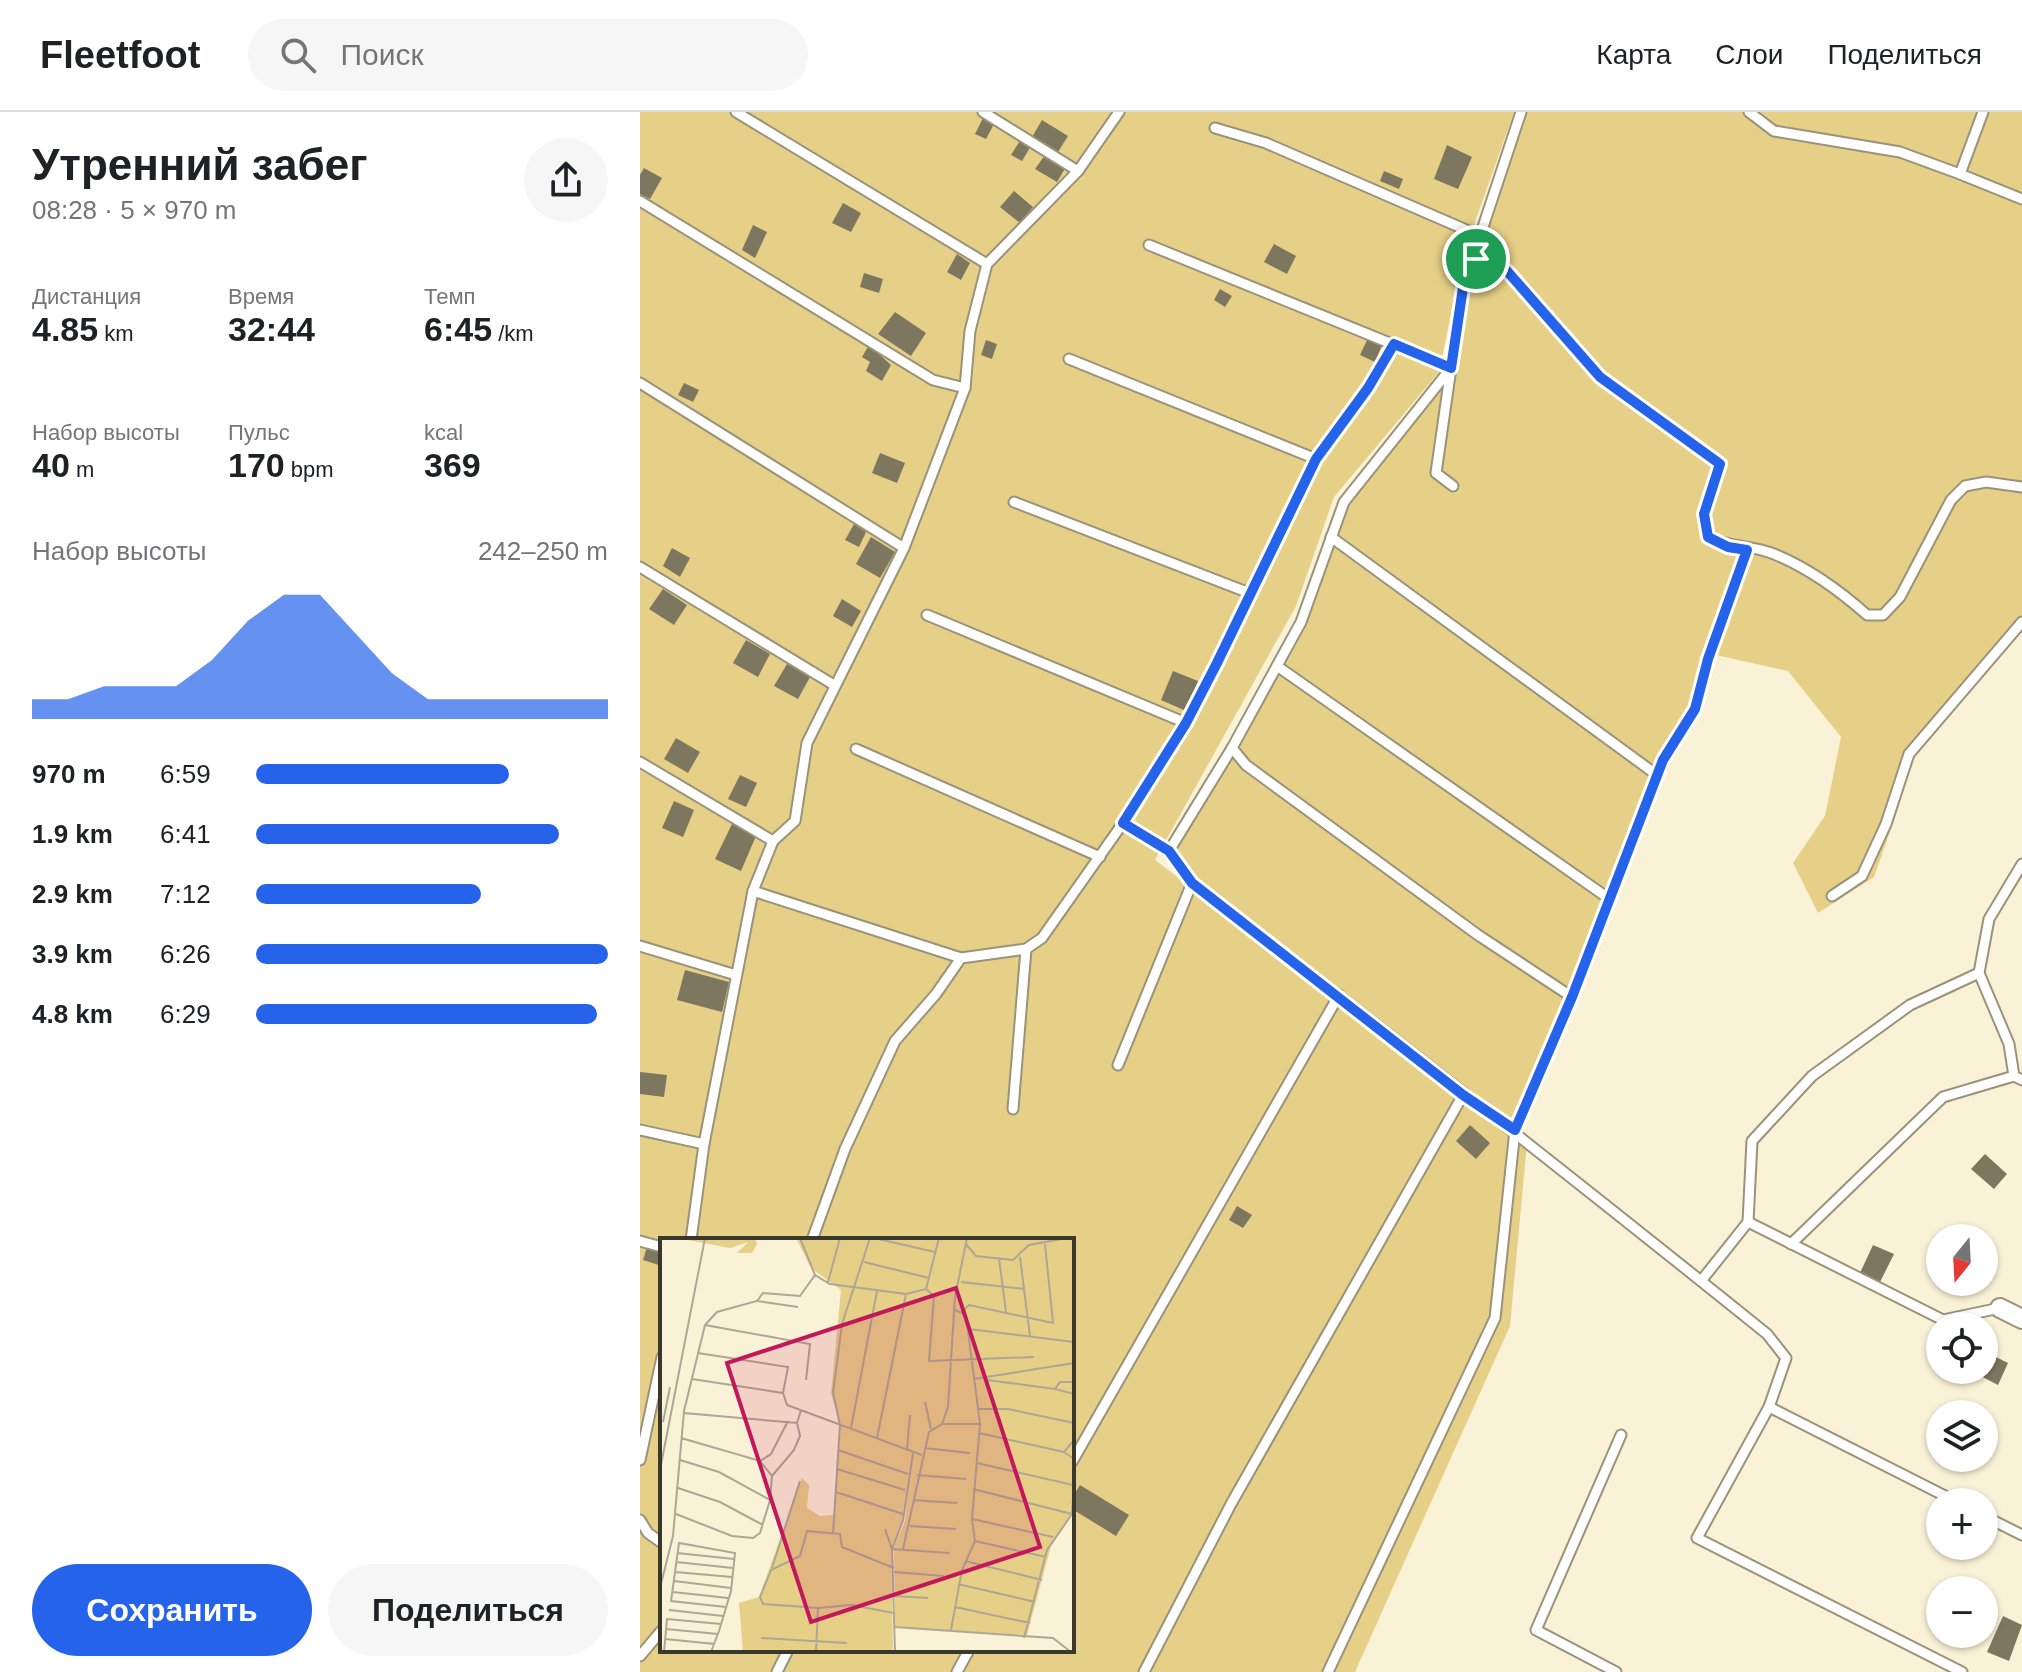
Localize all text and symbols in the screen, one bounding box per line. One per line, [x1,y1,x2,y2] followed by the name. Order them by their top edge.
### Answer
[248,19,808,91] search box
[276,33,320,77] icon: search
[40,34,200,76] text: Fleetfoot
[340,38,424,71] text: Поиск
[1596,39,1671,70] text: Карта
[1715,39,1783,70] text: Слои
[1827,39,1982,70] text: Поделиться
[524,138,608,222] button: share
[32,140,367,189] text: Утренний забег
[32,195,237,225] text: 08:28 · 5 × 970 m
[1442,225,1510,293] pin
[1454,237,1498,281] icon: arrive
[32,284,141,309] text: Дистанция
[228,284,294,309] text: Время
[424,284,475,309] text: Темп
[32,310,98,348] text: 4.85
[228,310,315,348] text: 32:44
[424,310,492,348] text: 6:45
[98,321,134,346] text: km
[492,321,534,346] text: /km
[32,420,180,445] text: Набор высоты
[228,420,290,445] text: Пульс
[424,420,463,445] text: kcal
[32,446,70,484] text: 40
[228,446,285,484] text: 170
[424,446,481,484] text: 369
[70,457,94,482] text: m
[285,457,334,482] text: bpm
[32,536,207,566] text: Набор высоты
[478,536,608,566] text: 242–250 m
[32,759,106,789] text: 970 m
[160,759,211,789] text: 6:59
[32,819,113,849] text: 1.9 km
[160,819,211,849] text: 6:41
[32,879,113,909] text: 2.9 km
[160,879,211,909] text: 7:12
[32,939,113,969] text: 3.9 km
[160,939,211,969] text: 6:26
[32,999,113,1029] text: 4.8 km
[160,999,211,1029] text: 6:29
[1926,1224,1998,1296] north arrow
[1926,1224,1998,1648] map controls
[660,1238,1074,1652] inset map
[1926,1312,1998,1384] button: locate
[1926,1400,1998,1472] button: layers
[1926,1488,1998,1560] button: +
[32,1564,312,1656] button: Сохранить
[328,1564,608,1656] button: Поделиться
[1926,1576,1998,1648] button: −

